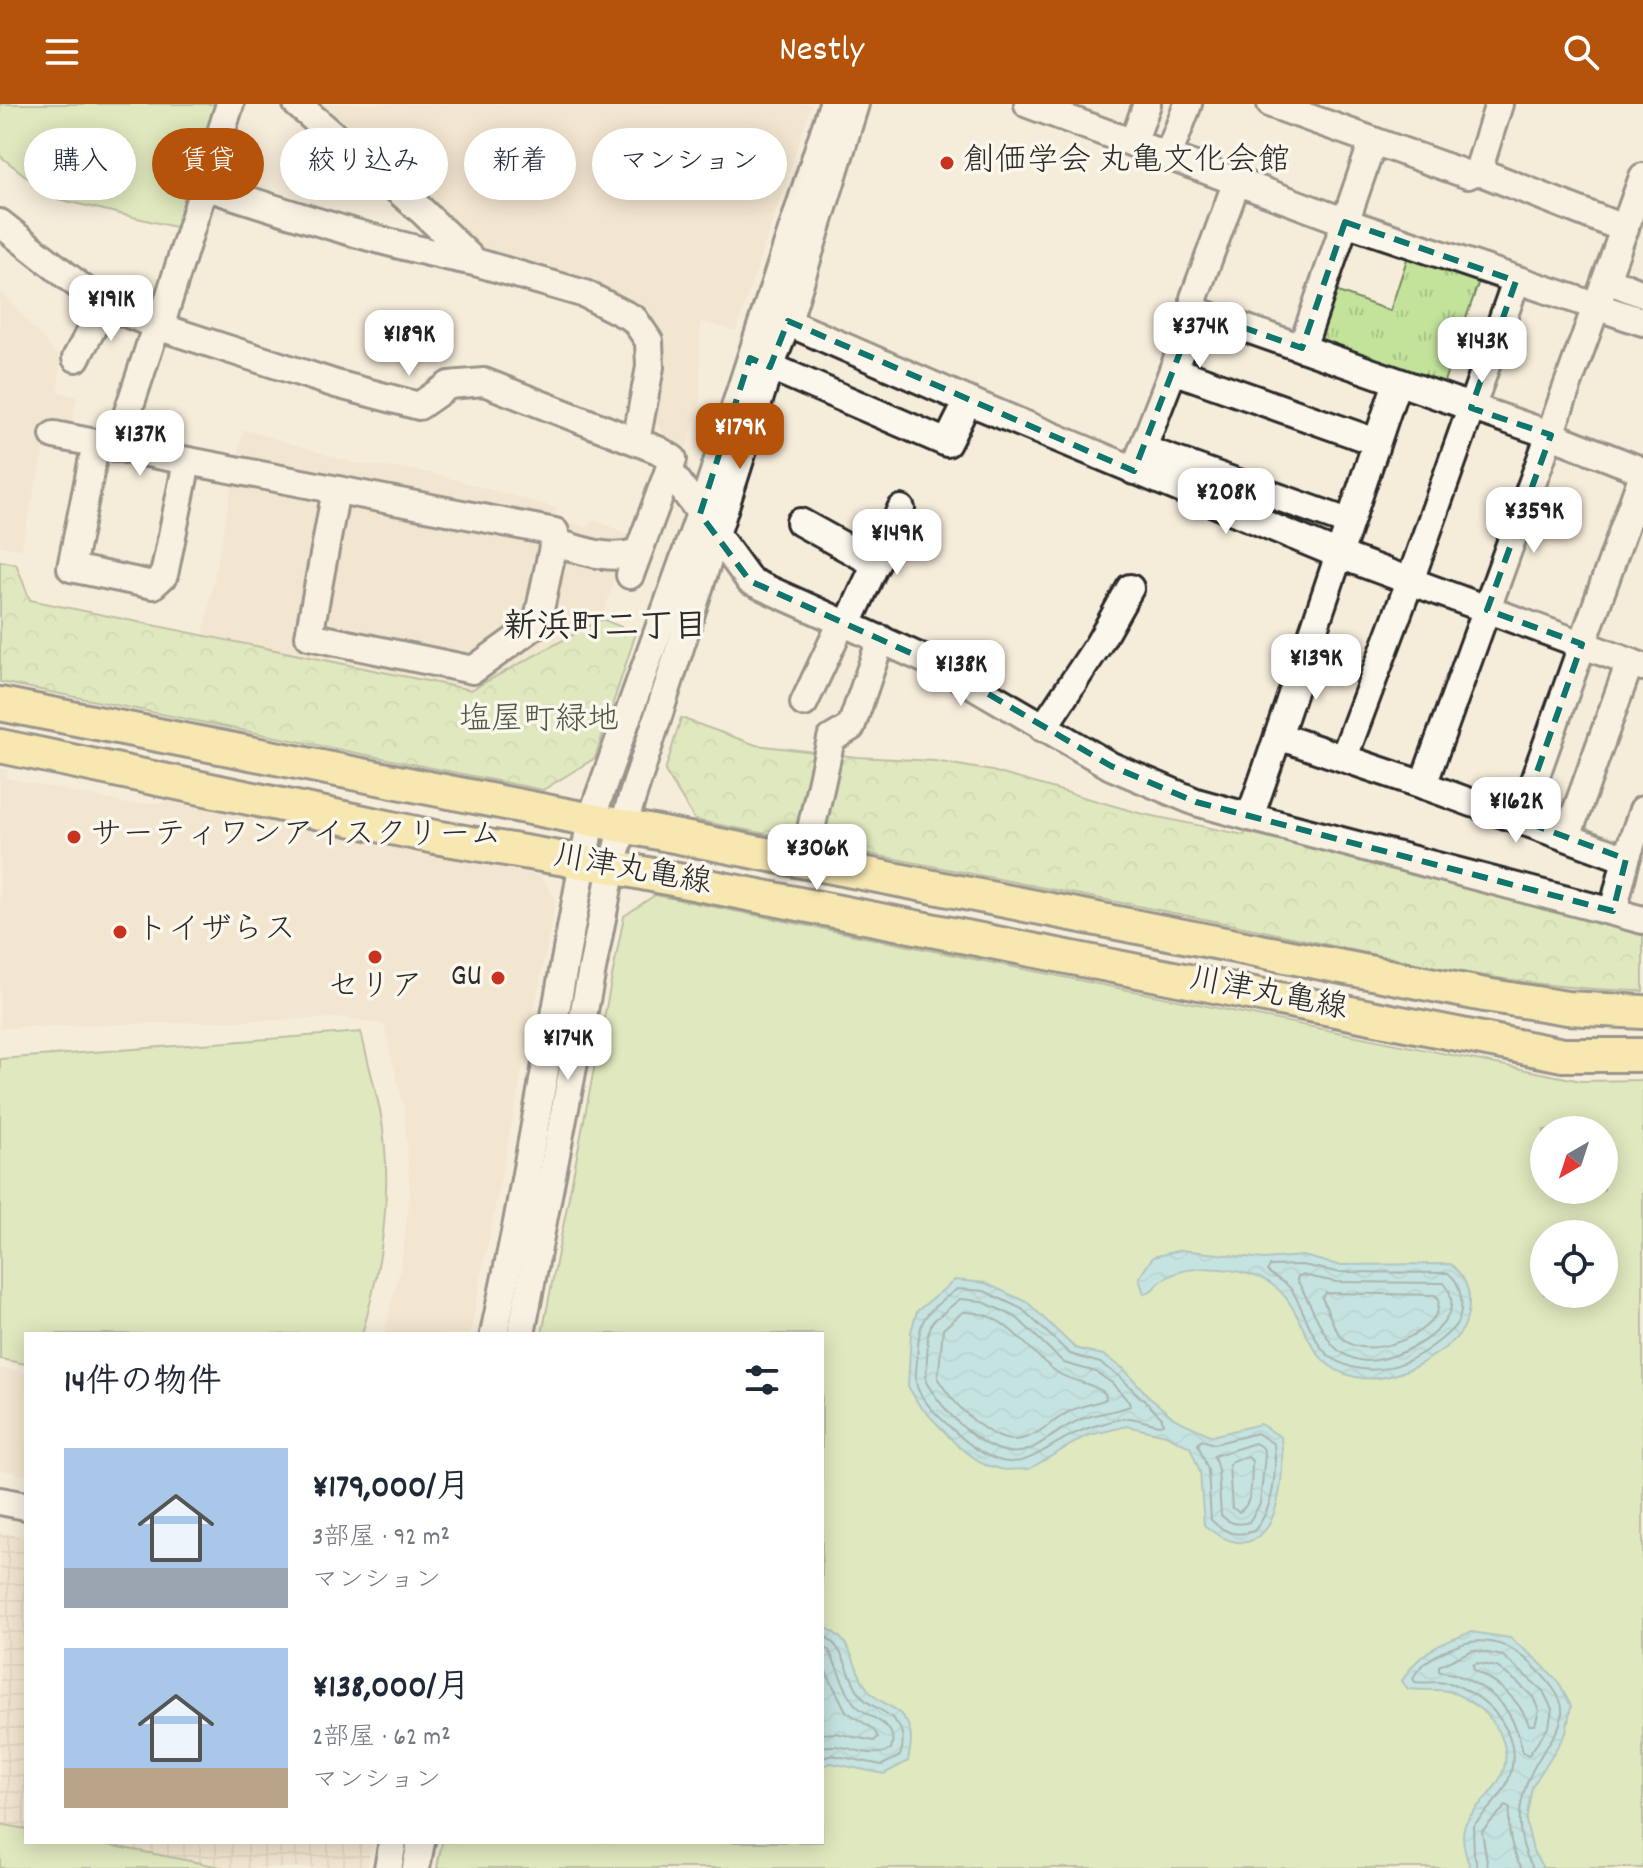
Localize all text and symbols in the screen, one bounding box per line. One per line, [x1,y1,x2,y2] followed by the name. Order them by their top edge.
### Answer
[779,26,864,78] text: Nestly
[40,30,84,74] icon: menu
[1559,30,1603,74] icon: search
[24,128,136,200] chip: 購入
[152,128,264,200] chip: 賃貸
[280,128,448,200] chip: 絞り込み
[464,128,576,200] chip: 新着
[592,128,787,200] chip: マンション
[963,140,1290,186] place label: 創価学会 丸亀文化会館
[938,154,956,172] marker: 創価学会 丸亀文化会館
[55,275,167,343] pin: ¥191K
[87,282,135,319] text: ¥191K
[1144,302,1256,370] pin: ¥374K
[1172,309,1228,346] text: ¥374K
[353,310,465,378] pin: ¥189K
[383,317,435,354] text: ¥189K
[1426,317,1538,385] pin: ¥143K
[1456,324,1508,361] text: ¥143K
[684,403,796,471] pin: ¥179K
[84,410,196,478] pin: ¥137K
[714,410,766,447] text: ¥179K
[114,417,166,454] text: ¥137K
[1170,468,1282,536] pin: ¥208K
[1196,475,1256,512] text: ¥208K
[1478,487,1590,555] pin: ¥359K
[1504,494,1564,531] text: ¥359K
[841,509,953,577] pin: ¥149K
[871,516,924,553] text: ¥149K
[503,605,707,654] district label: 新浜町二丁目
[1260,634,1372,702] pin: ¥139K
[905,640,1017,708] pin: ¥138K
[1289,641,1343,678] text: ¥139K
[935,647,987,684] text: ¥138K
[459,699,619,745] park label: 塩屋町緑地
[1460,777,1572,845] pin: ¥162K
[1489,784,1543,821] text: ¥162K
[90,814,502,860] place label: サーティワンアイスクリーム
[761,824,873,892] pin: ¥306K
[65,828,83,846] marker: サーティワンアイスクリーム
[785,831,849,868] text: ¥306K
[549,835,715,909] street label: 川津丸亀線
[136,909,296,955] place label: トイザらス
[111,923,129,941] marker: トイザらス
[366,948,384,966] marker: セリア
[450,955,482,1001] place label: GU
[1185,958,1351,1034] street label: 川津丸亀線
[327,966,423,1012] place label: セリア
[489,969,507,987] marker: GU
[512,1014,624,1082] pin: ¥174K
[542,1021,594,1058] text: ¥174K
[1530,1116,1618,1204] north arrow
[1530,1116,1618,1308] map controls
[1530,1220,1618,1308] button: locate
[740,1358,784,1402] icon: filters
[64,1360,222,1409] text: 14件の物件
[312,1465,470,1514] text: ¥179,000/月
[128,1480,224,1576] icon: home
[312,1520,450,1557] text: 3部屋 · 92 m²
[312,1563,441,1600] text: マンション
[312,1665,470,1714] text: ¥138,000/月
[128,1680,224,1776] icon: home
[312,1720,451,1757] text: 2部屋 · 62 m²
[312,1763,441,1800] text: マンション

